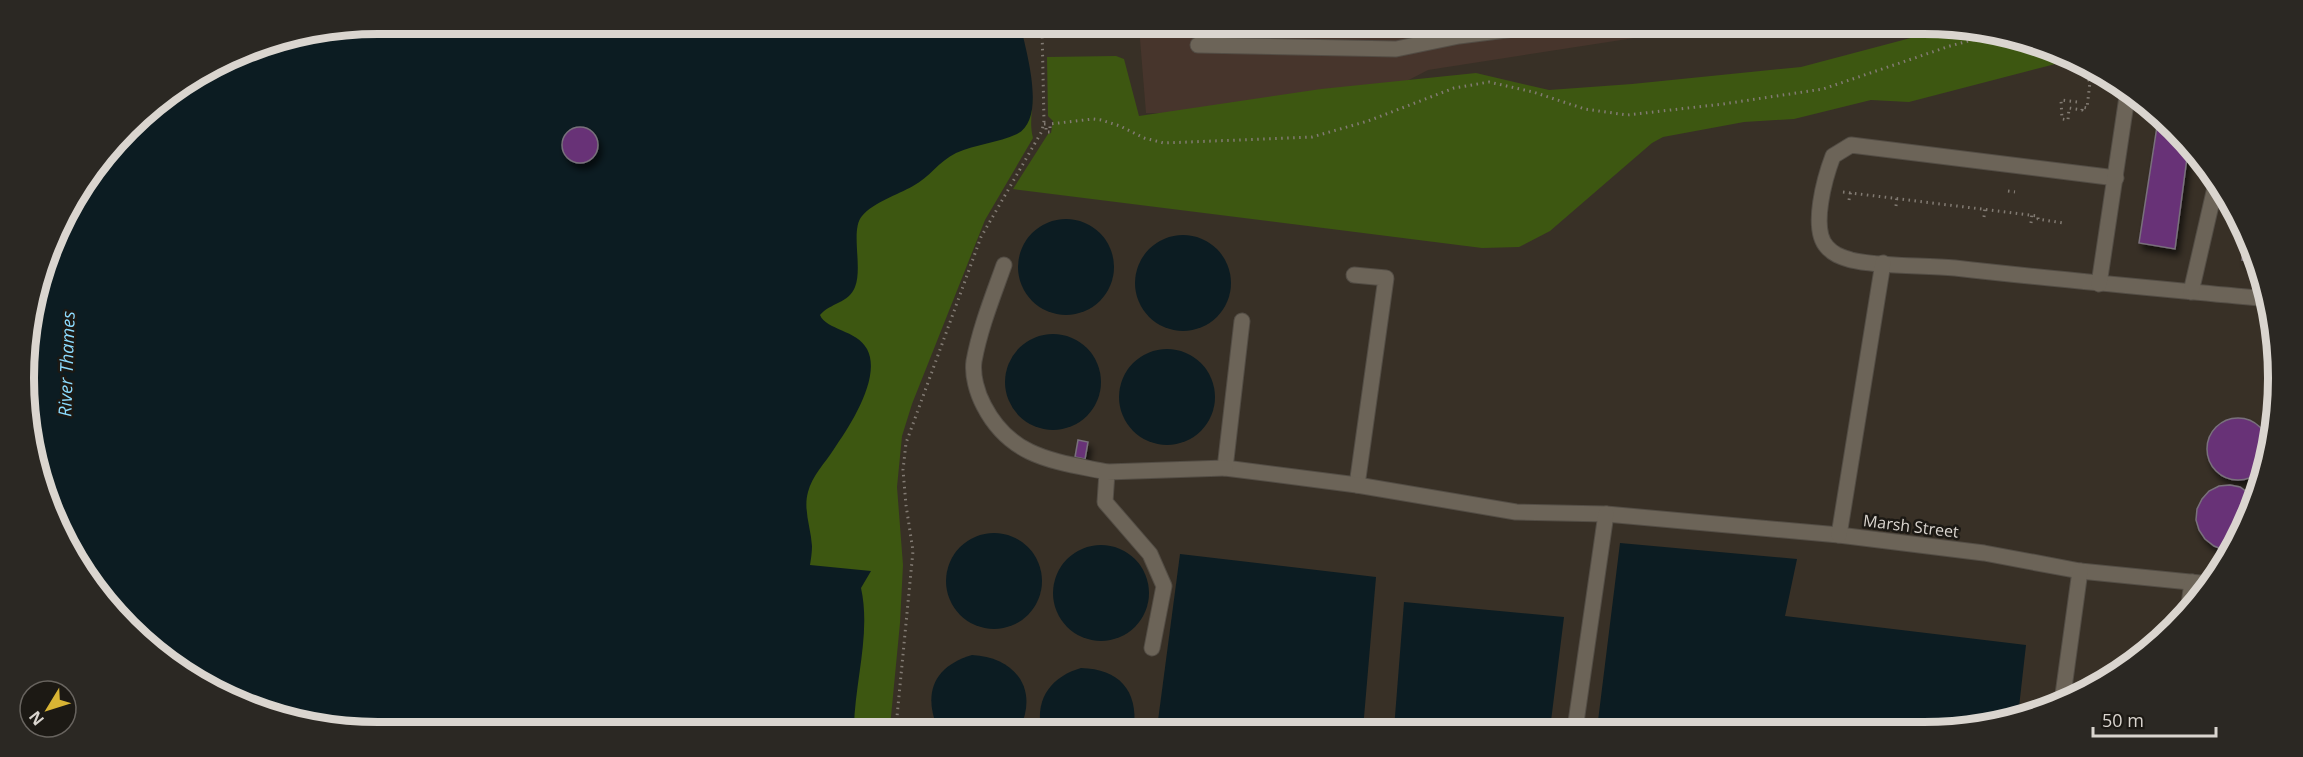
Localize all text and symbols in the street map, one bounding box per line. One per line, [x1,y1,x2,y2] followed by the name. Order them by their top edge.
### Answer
[52,310,80,417] water label: River Thames
[1862,509,1960,543] street label: Marsh Street
[18,679,78,739] north arrow
[2093,700,2216,738] scale bar
[24,706,49,730] text: N
[2102,708,2144,732] text: 50 m

